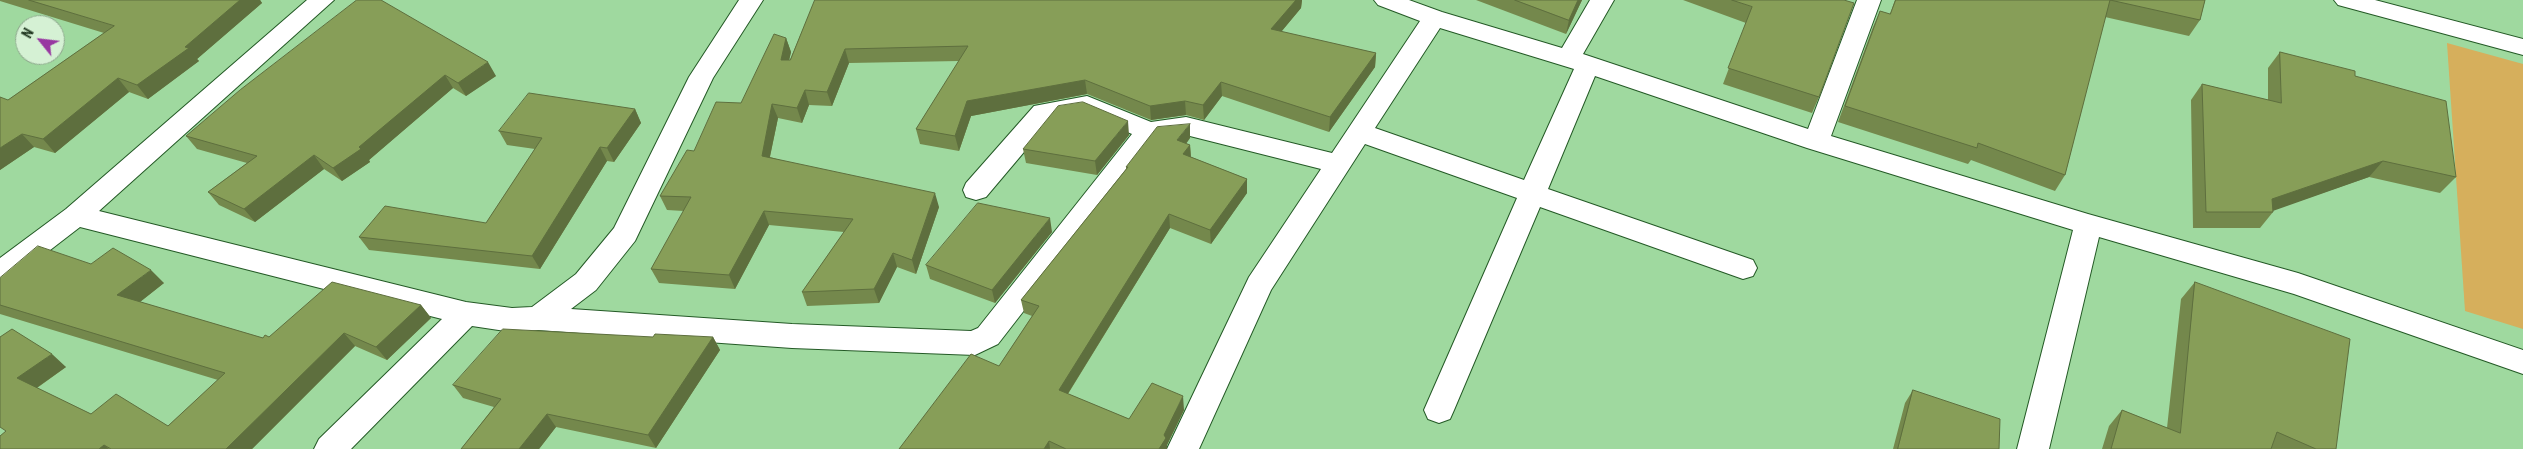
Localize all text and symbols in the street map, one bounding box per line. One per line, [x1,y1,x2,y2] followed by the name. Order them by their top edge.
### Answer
[15,15,65,65] north arrow
[19,26,37,41] text: N

